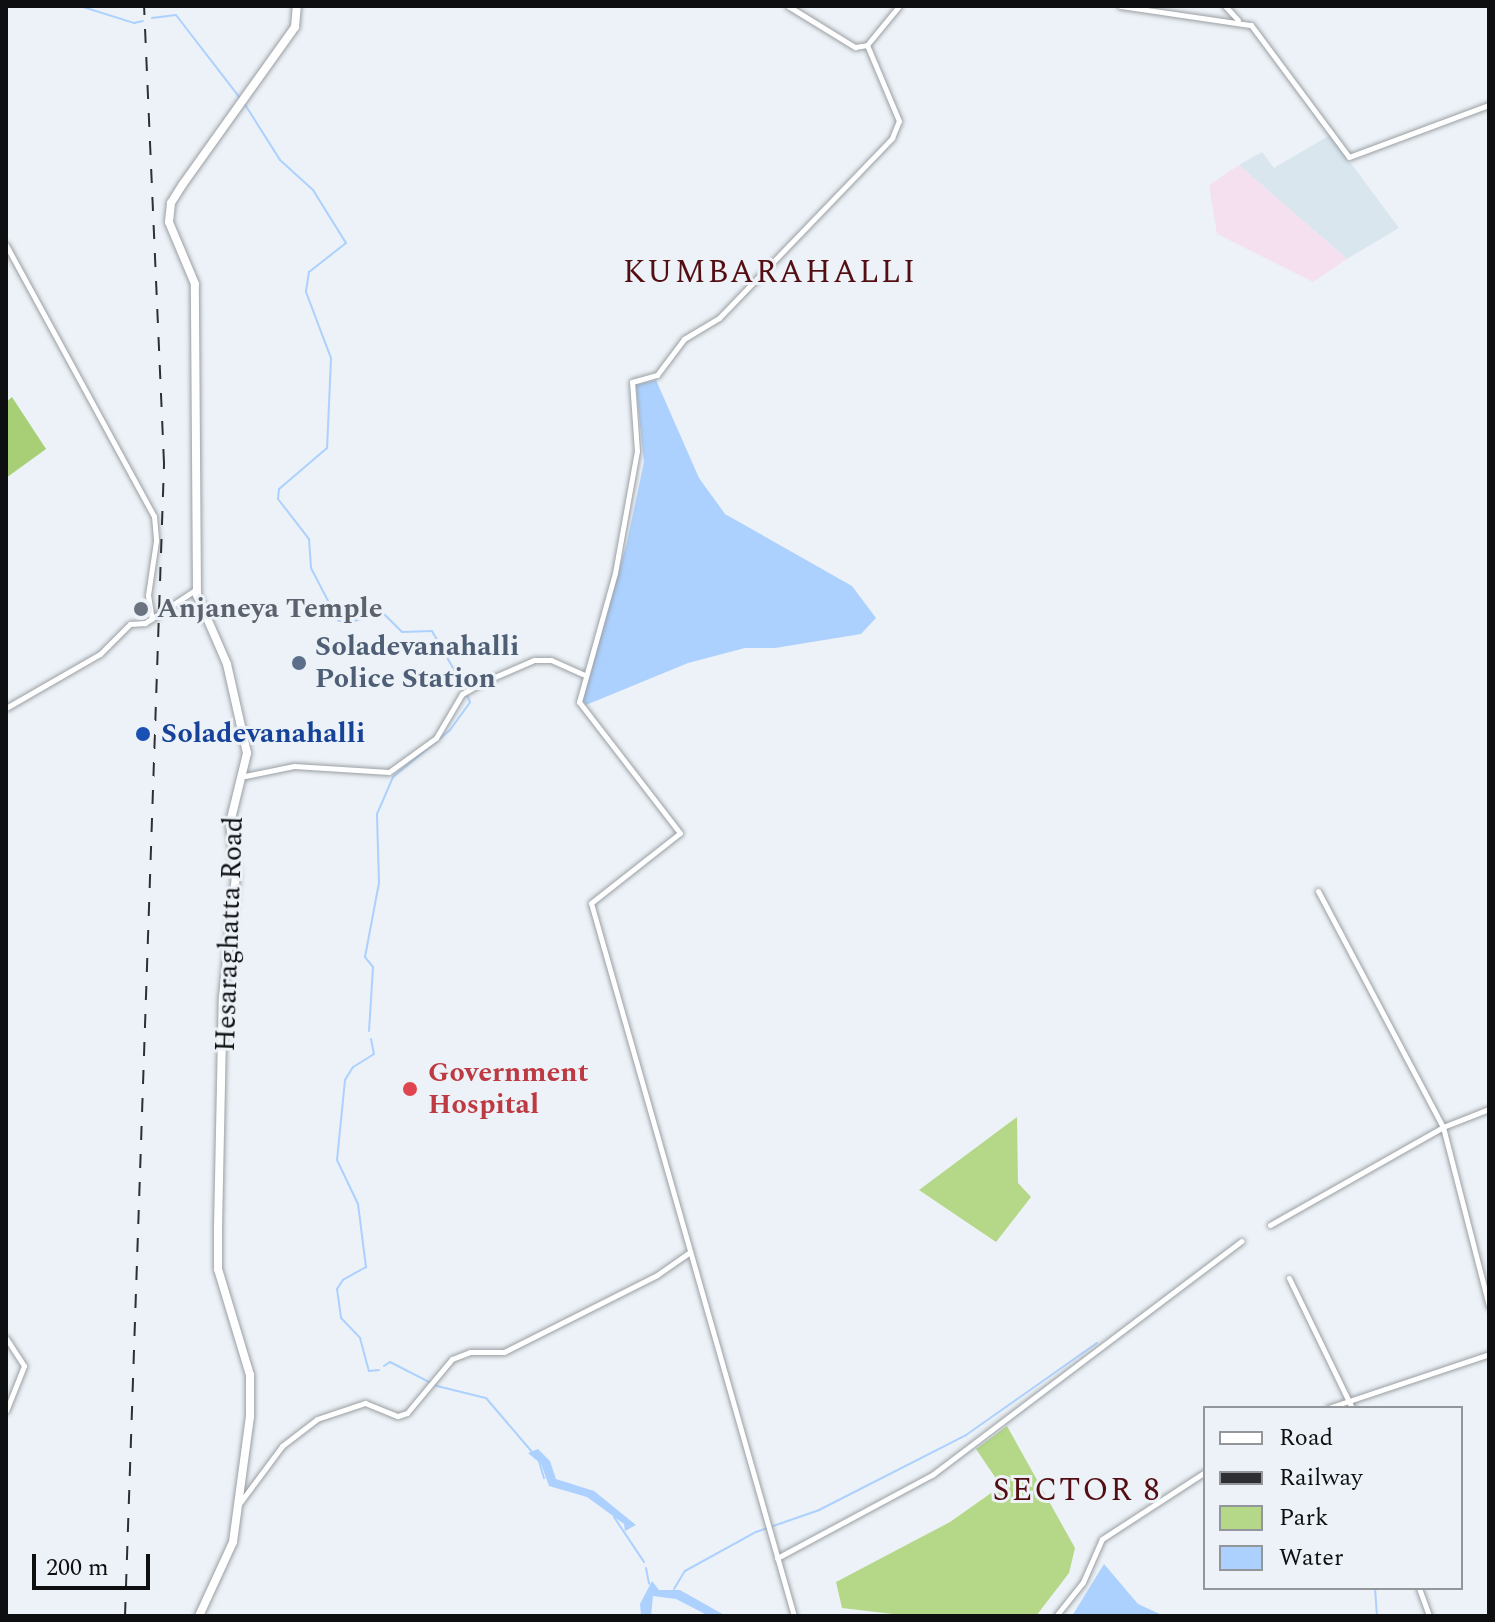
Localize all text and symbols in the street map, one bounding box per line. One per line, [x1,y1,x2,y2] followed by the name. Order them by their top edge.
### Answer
[623,254,917,292] district label: KUMBARAHALLI
[157,592,383,626] place label: Anjaneya Temple
[132,600,150,618] marker: Anjaneya Temple
[315,630,519,696] place label: Soladevanahalli Police Station
[290,654,308,672] marker: Soladevanahalli Police Station
[161,717,365,751] place label: Soladevanahalli
[132,723,154,745] marker: Soladevanahalli
[209,816,251,1052] street label: Hesaraghatta Road
[428,1056,588,1122] place label: Government Hospital
[399,1078,421,1100] marker: Government Hospital
[1203,1406,1463,1590] legend
[1279,1420,1333,1456] text: Road
[1279,1460,1363,1496] text: Railway
[993,1472,1161,1510] district label: SECTOR 8
[1279,1500,1329,1536] text: Park
[36,1538,154,1588] scale bar
[1279,1540,1343,1576] text: Water
[46,1550,109,1586] text: 200 m

